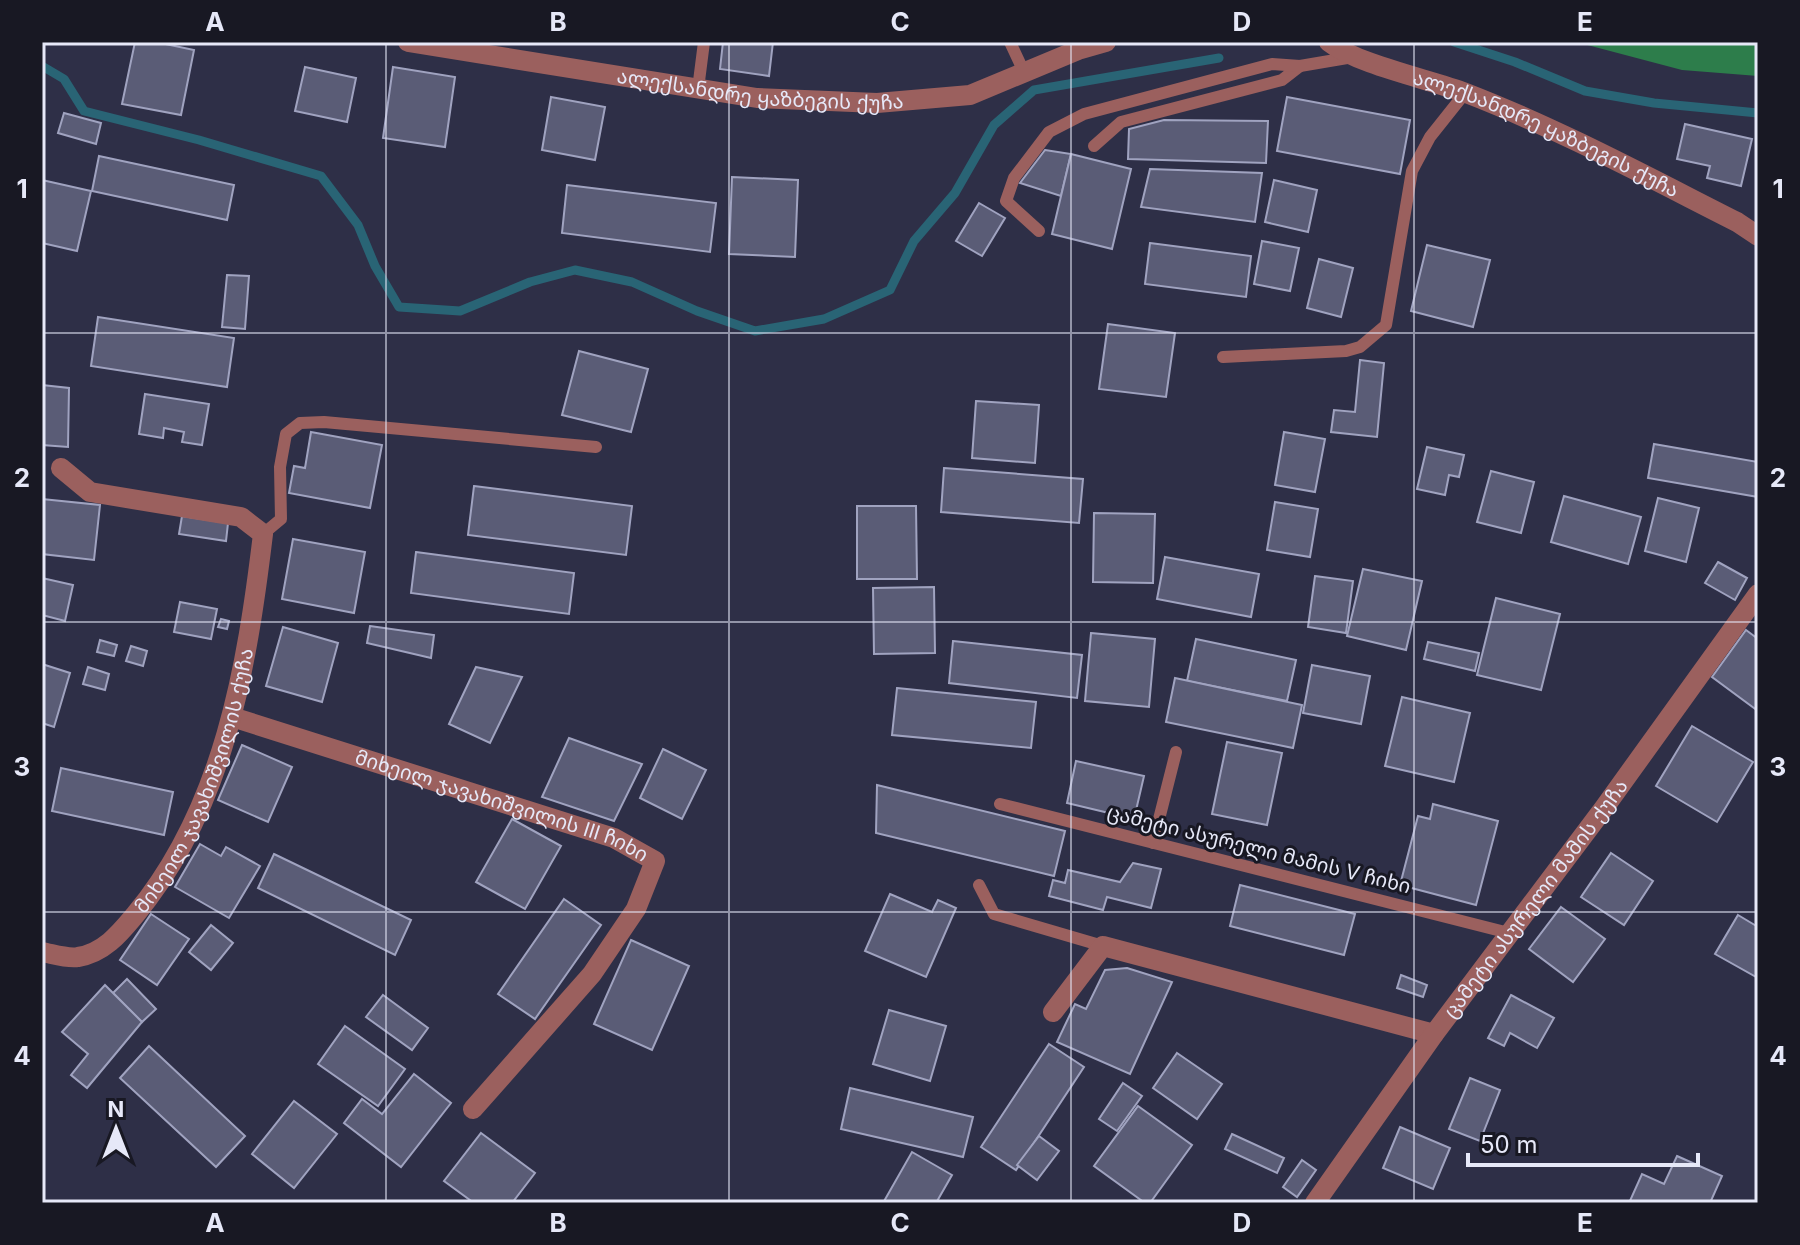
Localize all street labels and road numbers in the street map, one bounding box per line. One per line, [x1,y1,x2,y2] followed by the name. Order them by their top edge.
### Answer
[615,64,904,115] street label: ალექსანდრე ყაზბეგის ქუჩა
[1410,65,1683,202] street label: ალექსანდრე ყაზბეგის ქუჩა
[129,646,258,918] street label: მიხეილ ჯავახიშვილის ქუჩა
[352,745,653,867] street label: მიხეილ ჯავახიშვილის III ჩიხი
[1438,775,1633,1023] street label: ცამეტი ასურელი მამის ქუჩა
[1105,800,1413,899] street label: ცამეტი ასურელი მამის V ჩიხი

